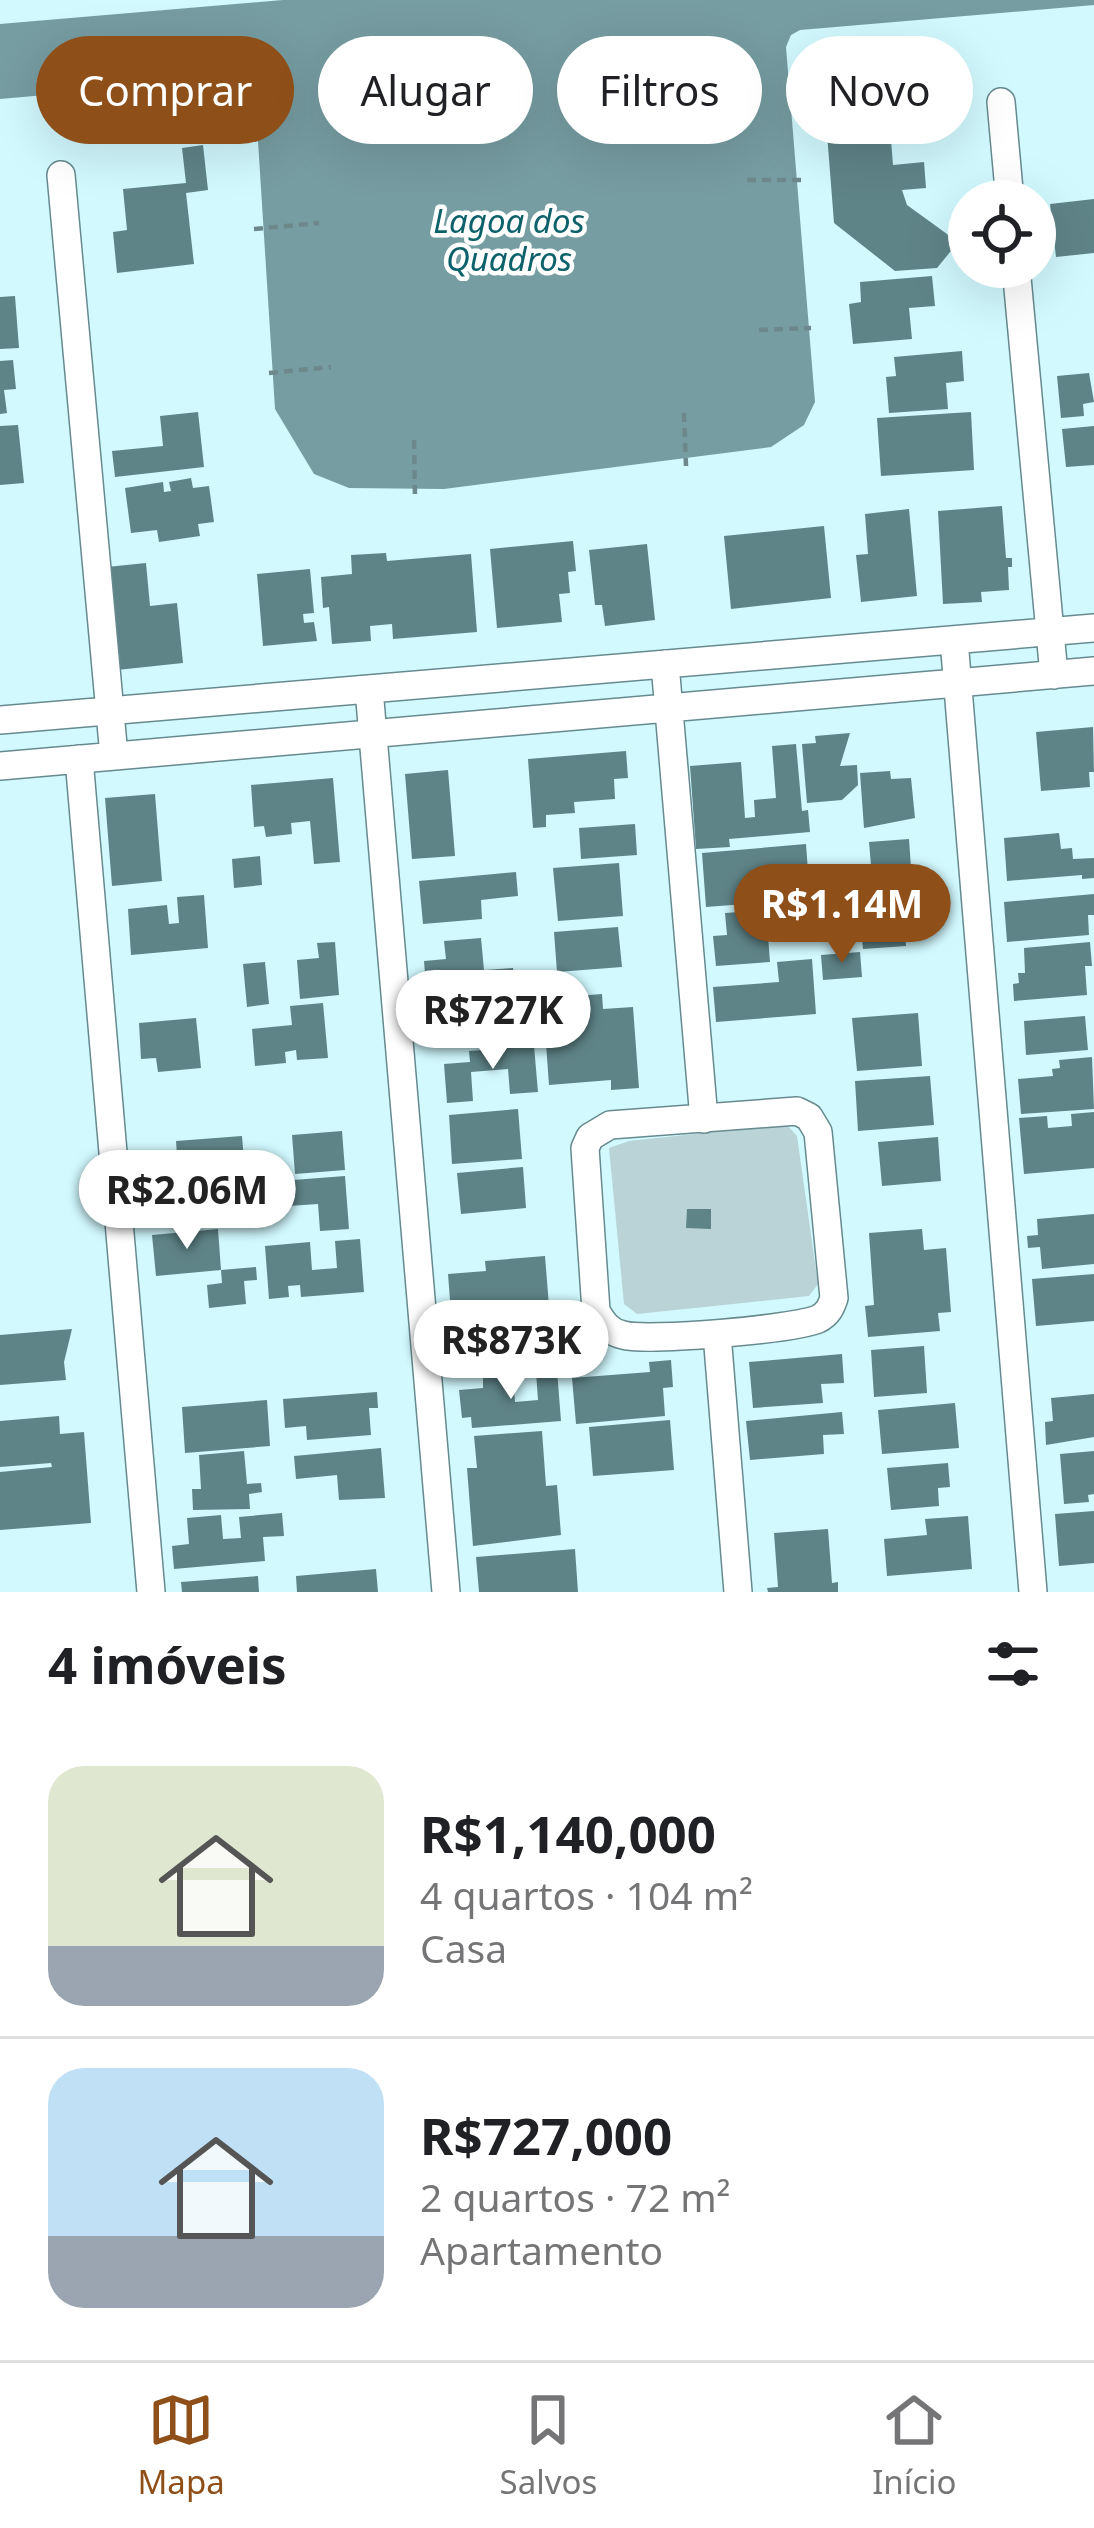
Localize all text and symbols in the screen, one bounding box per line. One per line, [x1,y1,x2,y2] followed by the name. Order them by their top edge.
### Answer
[36,36,294,144] chip: Comprar
[318,36,533,144] chip: Alugar
[557,36,762,144] chip: Filtros
[786,36,973,144] chip: Novo
[948,180,1056,288] map controls
[948,180,1056,288] button: locate
[433,198,585,281] water label: Lagoa dos Quadros
[731,864,953,966] pin: R$1.14M
[761,876,923,929] text: R$1.14M
[395,970,591,1072] pin: R$727K
[423,982,563,1035] text: R$727K
[76,1150,298,1252] pin: R$2.06M
[106,1162,268,1215] text: R$2.06M
[413,1300,609,1402] pin: R$873K
[441,1312,581,1365] text: R$873K
[48,1629,287,1699] text: 4 imóveis
[980,1631,1046,1697] icon: filters
[420,1798,716,1868] text: R$1,140,000
[144,1814,288,1958] icon: home
[420,1868,753,1921] text: 4 quartos · 104 m²
[420,1921,507,1974] text: Casa
[420,2100,672,2170] text: R$727,000
[144,2116,288,2260] icon: home
[420,2170,730,2223] text: 2 quartos · 72 m²
[420,2223,663,2276] text: Apartamento
[137,2387,225,2504] tab: Mapa
[500,2387,597,2504] tab: Salvos
[872,2387,957,2504] tab: Início

